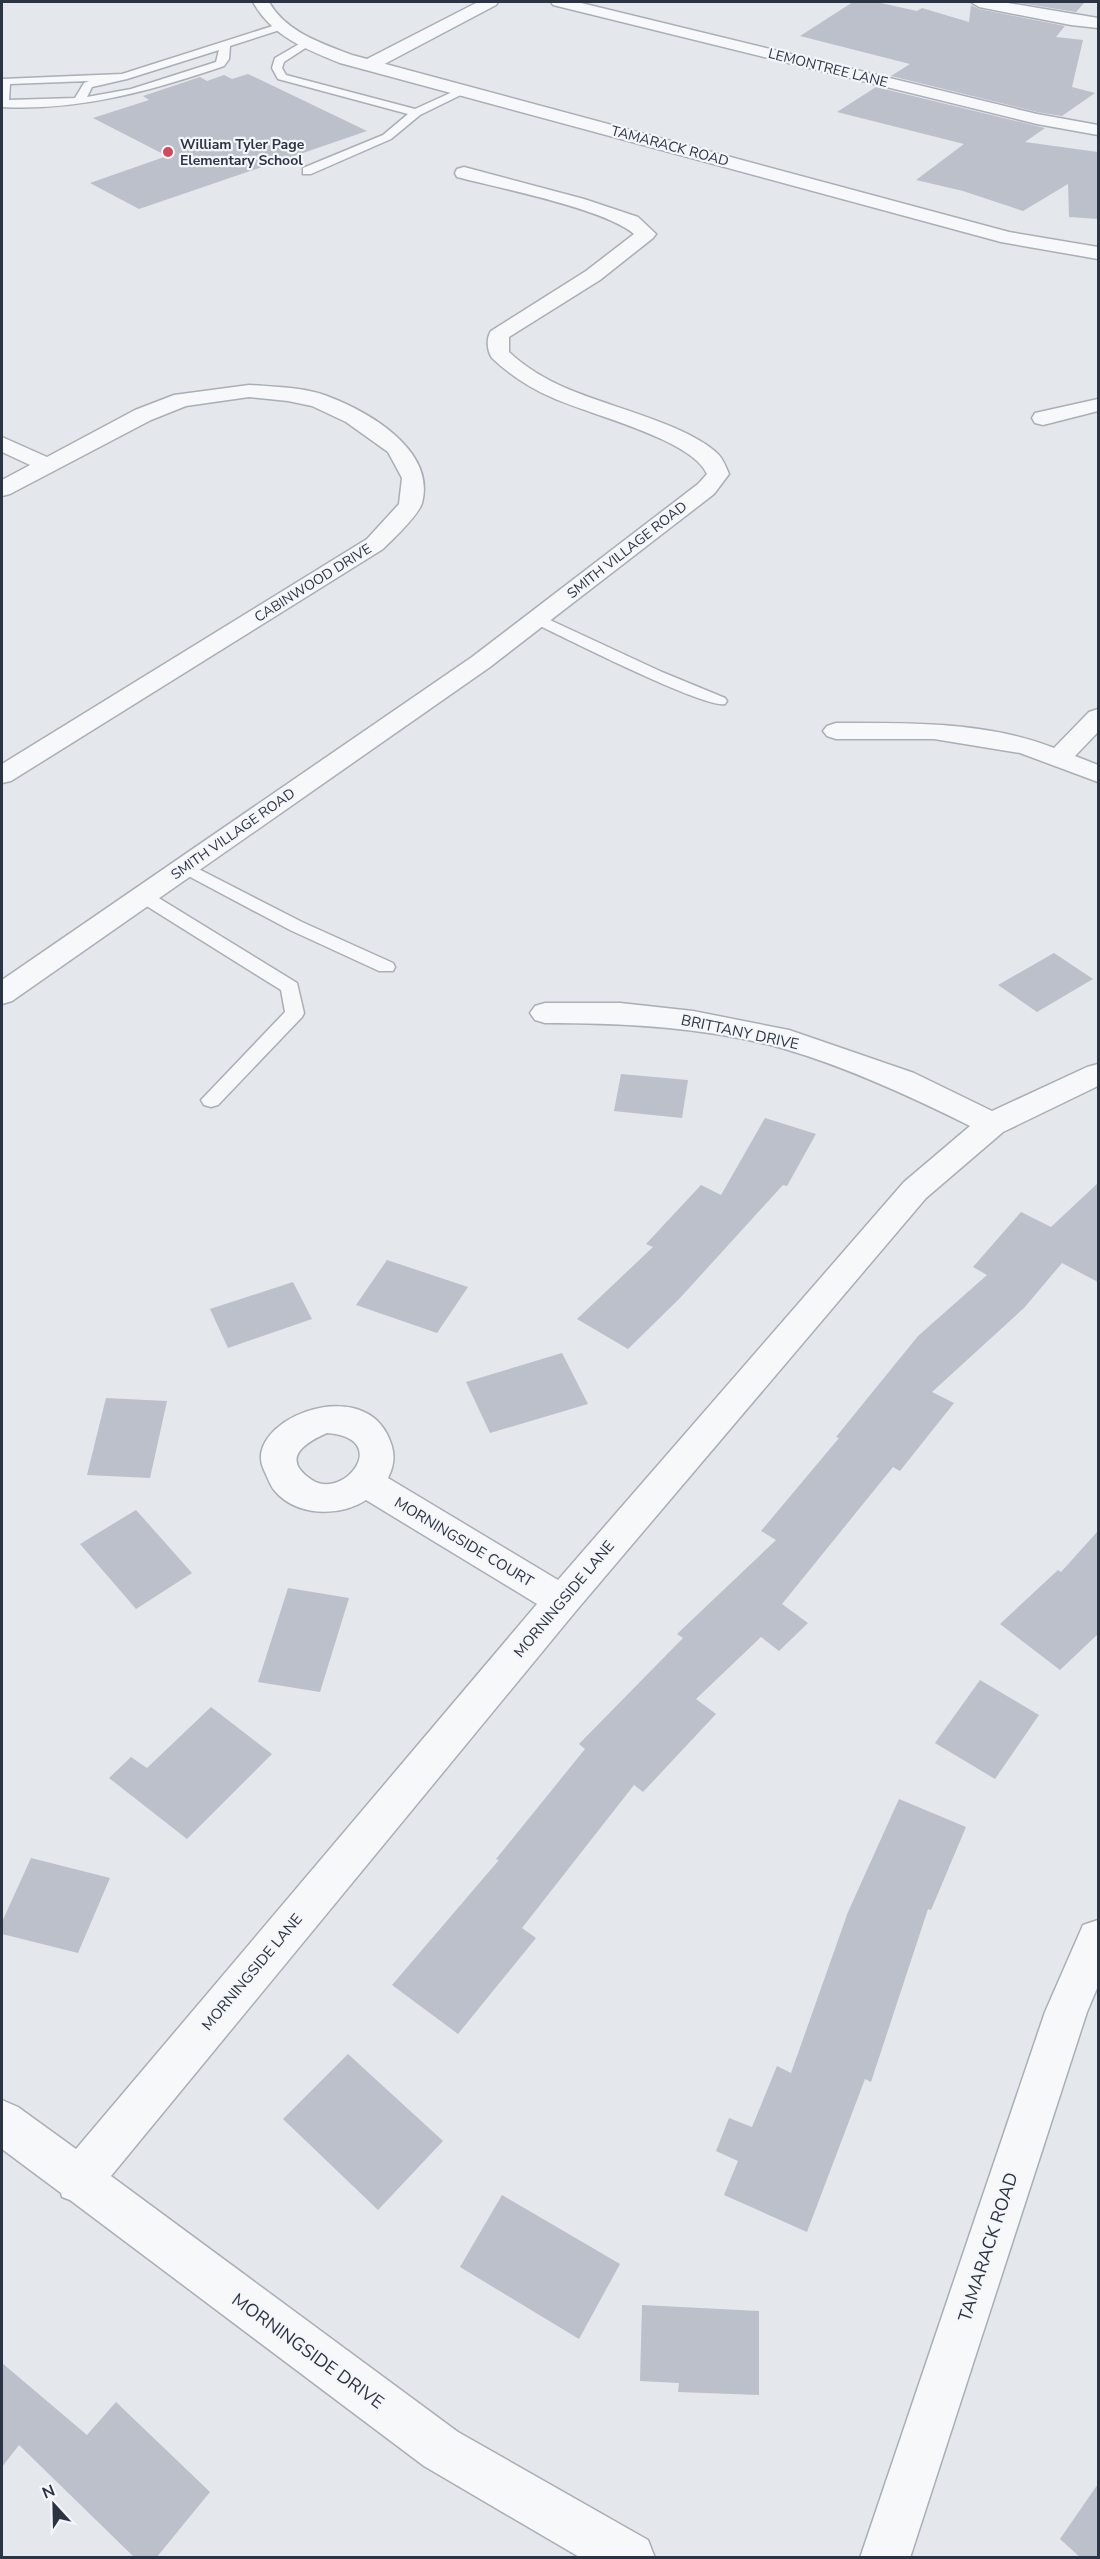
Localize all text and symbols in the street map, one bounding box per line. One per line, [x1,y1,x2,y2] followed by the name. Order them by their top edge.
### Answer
[766,44,890,92] street label: LEMONTREE LANE
[609,121,731,171] street label: TAMARACK ROAD
[180,135,305,170] place label: William Tyler Page Elementary School
[161,145,175,159] marker: William Tyler Page Elementary School
[563,497,691,603] street label: SMITH VILLAGE ROAD
[251,539,375,627] street label: CABINWOOD DRIVE
[167,784,299,884] street label: SMITH VILLAGE ROAD
[679,1010,801,1054] street label: BRITTANY DRIVE
[391,1492,537,1592] street label: MORNINGSIDE COURT
[509,1536,619,1662] street label: MORNINGSIDE LANE
[197,1909,307,2035] street label: MORNINGSIDE LANE
[953,2169,1023,2325] street label: TAMARACK ROAD
[227,2288,389,2414] street label: MORNINGSIDE DRIVE
[24,2475,84,2535] north arrow
[39,2480,58,2504] text: N

